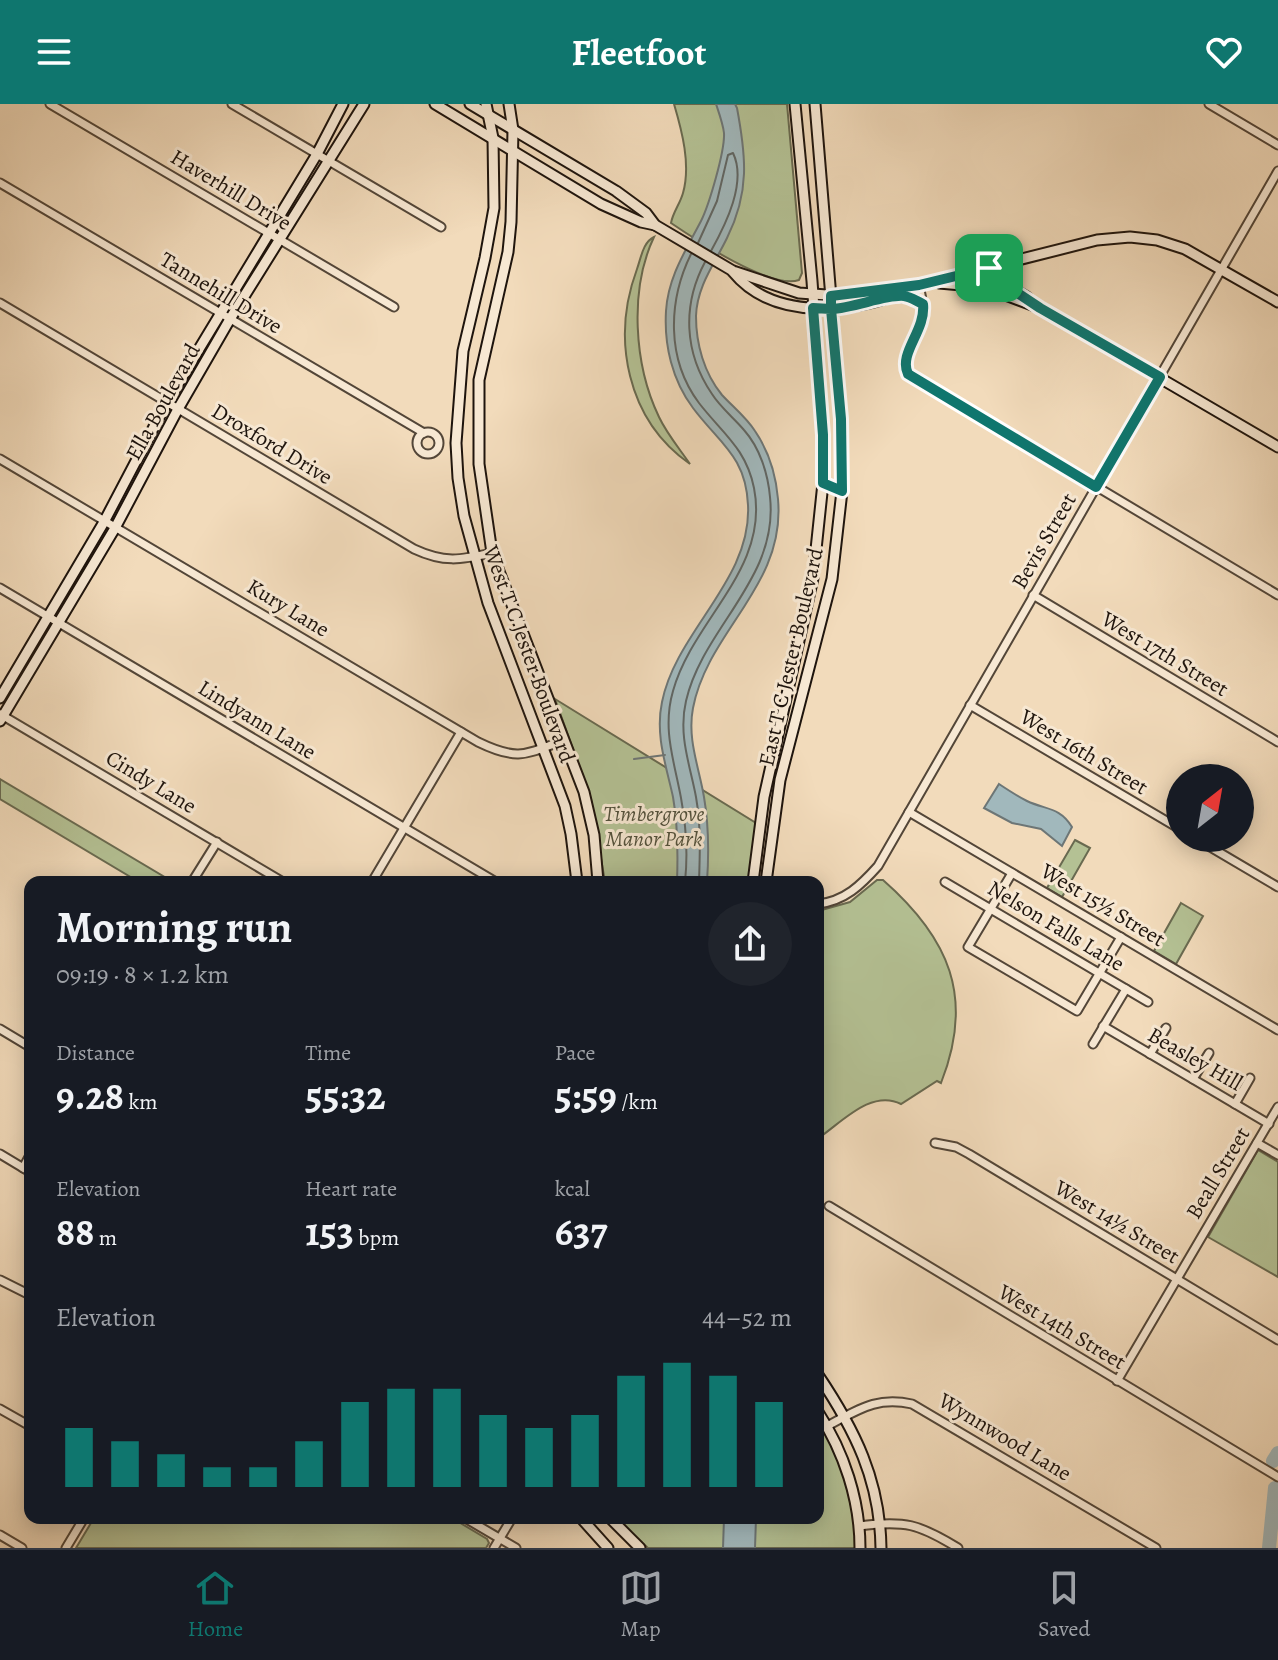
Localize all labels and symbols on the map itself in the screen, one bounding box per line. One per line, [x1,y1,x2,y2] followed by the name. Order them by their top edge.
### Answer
[165,142,297,238] street label: Haverhill Drive
[955,234,1023,302] pin
[154,245,288,341] street label: Tannehill Drive
[119,338,207,466] street label: Ella Boulevard
[206,396,338,492] street label: Droxford Drive
[1004,488,1084,594] street label: Bevis Street
[475,540,582,767] street label: West T C Jester Boulevard
[751,545,831,769] street label: East T C Jester Boulevard
[241,572,335,644] street label: Kury Lane
[1095,604,1234,704] street label: West 17th Street
[192,673,322,767] street label: Lindyann Lane
[1014,701,1154,802] street label: West 16th Street
[100,743,202,821] street label: Cindy Lane
[1166,764,1254,852] north arrow
[604,799,705,854] park label: Timbergrove Manor Park
[1034,855,1171,954] street label: West 15½ Street
[982,873,1130,979] street label: Nelson Falls Lane
[1142,1020,1248,1098] street label: Beasley Hill
[1179,1121,1257,1225] street label: Beall Street
[1048,1172,1185,1271] street label: West 14½ Street
[992,1277,1131,1377] street label: West 14th Street
[932,1385,1077,1488] street label: Wynnwood Lane

